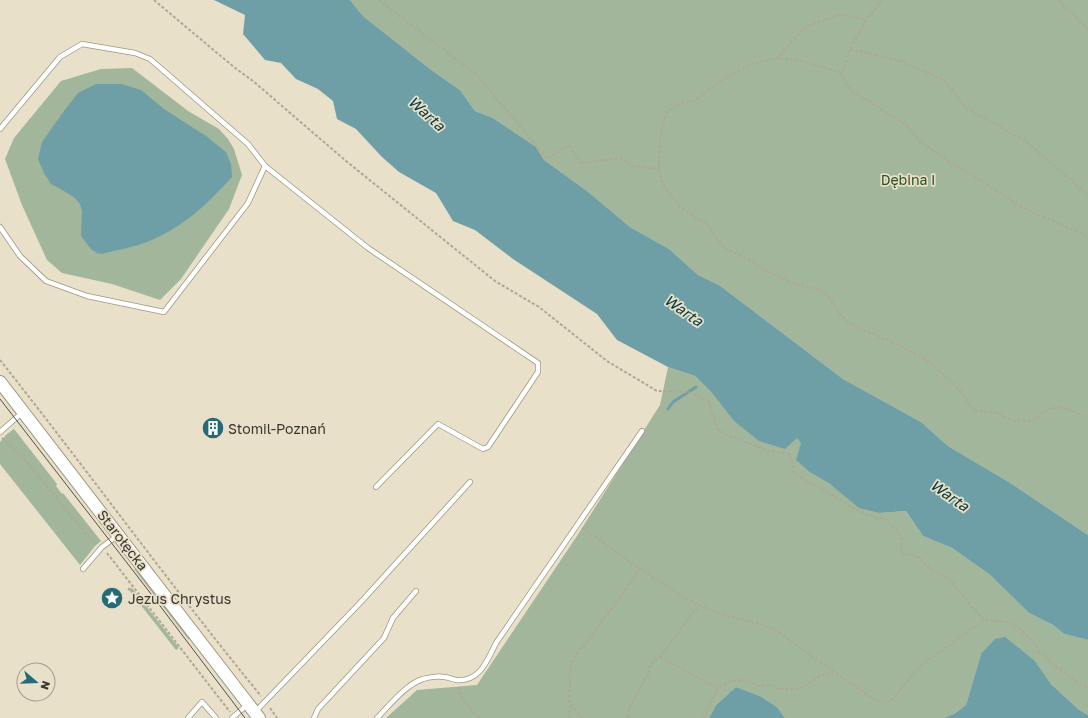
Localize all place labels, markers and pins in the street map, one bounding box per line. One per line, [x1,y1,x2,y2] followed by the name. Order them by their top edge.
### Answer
[200,415,226,441] building icon: Stomil-Poznań
[228,420,326,437] place label: Stomil-Poznań
[99,585,125,611] place icon: Jezus Chrystus
[128,590,231,607] place label: Jezus Chrystus

